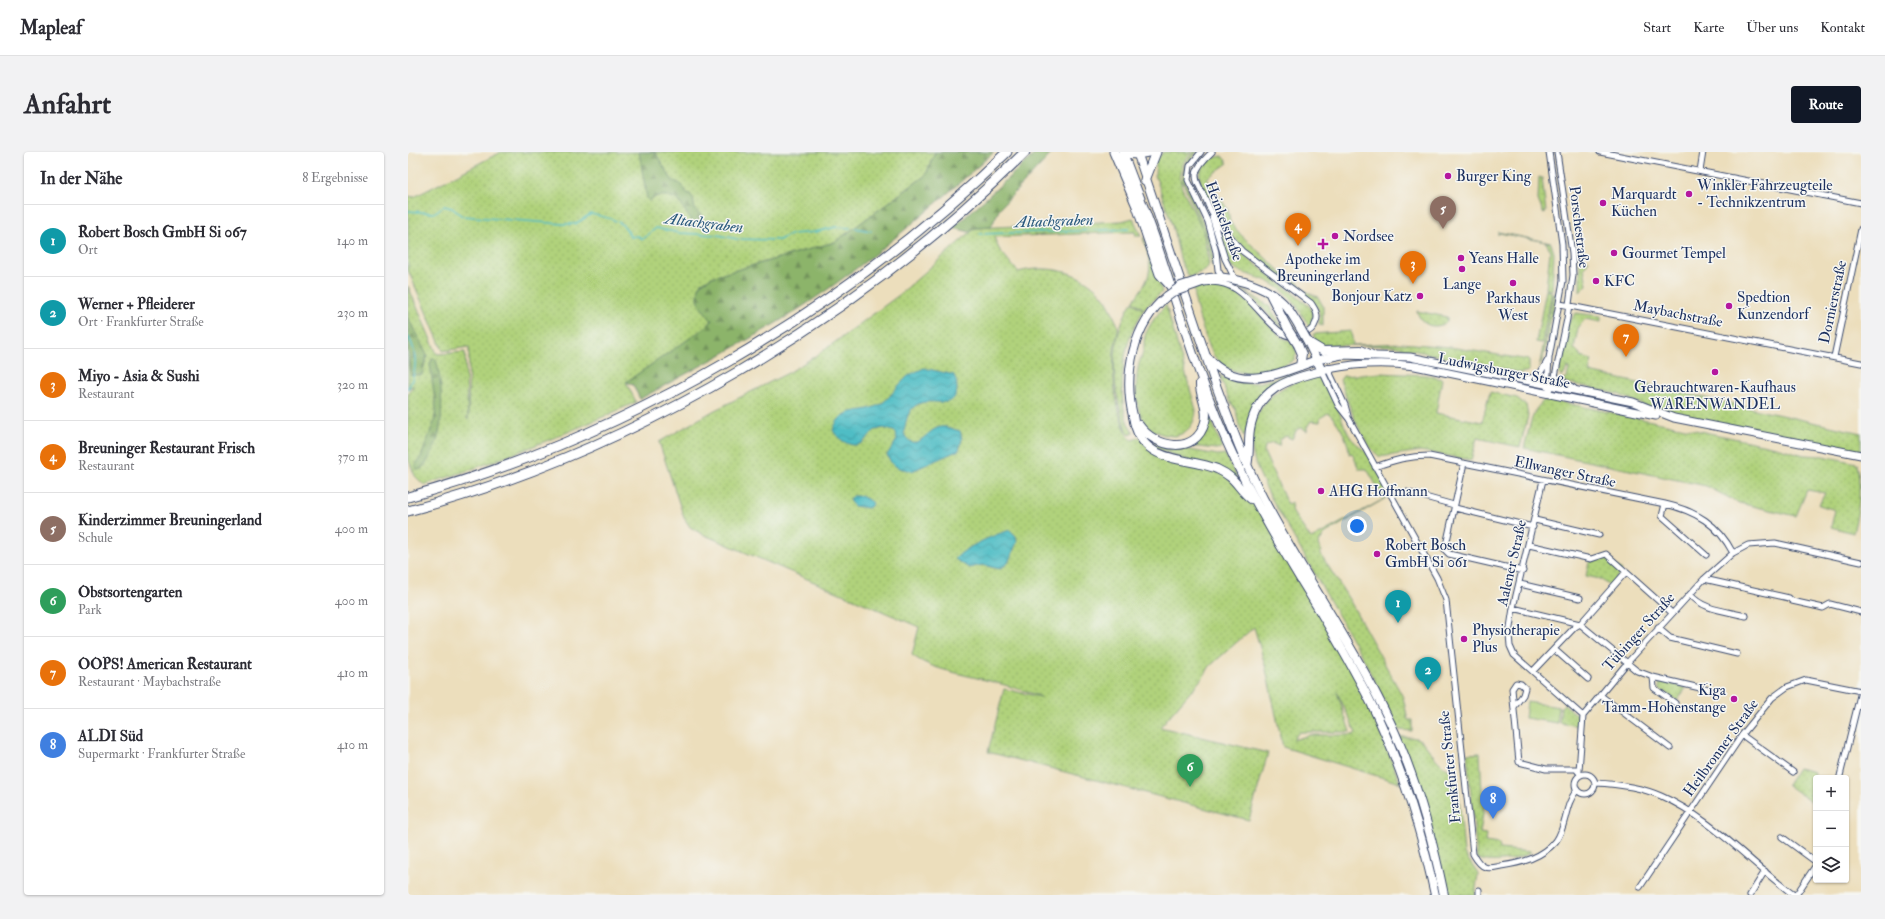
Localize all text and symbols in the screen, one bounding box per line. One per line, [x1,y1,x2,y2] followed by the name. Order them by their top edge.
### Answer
[20,16,82,40] text: Mapleaf
[1643,19,1671,36] text: Start
[1693,19,1724,36] text: Karte
[1746,19,1798,36] text: Über uns
[1820,19,1865,36] text: Kontakt
[1791,86,1861,123] button: Route
[24,87,111,122] text: Anfahrt
[1456,167,1532,186] place label: Burger King
[40,168,122,189] text: In der Nähe
[302,170,368,186] text: 8 Ergebnisse
[1443,171,1453,181] marker: Burger King
[1696,176,1832,212] place label: Winkler Fahrzeugteile - Technikzentrum
[1201,179,1247,263] street label: Heinkelstraße
[1565,185,1593,269] street label: Porschestraße
[1611,185,1677,221] place label: Marquardt Küchen
[1684,189,1694,199] marker: Winkler Fahrzeugteile - Technikzentrum
[1430,196,1456,229] pin: 5
[1598,198,1608,208] marker: Marquardt Küchen
[662,208,744,238] water label: Altachgraben
[1012,210,1094,232] water label: Altachgraben
[1285,213,1311,246] pin: 4
[78,223,247,242] text: Robert Bosch GmbH Si 067
[1343,227,1394,246] place label: Nordsee
[1330,231,1340,241] marker: Nordsee
[51,233,55,249] text: 1
[337,233,368,249] text: 140 m
[1318,239,1328,249] marker: Apotheke im Breuningerland
[78,242,98,258] text: Ort
[1622,244,1726,264] place label: Gourmet Tempel
[1609,248,1619,258] marker: Gourmet Tempel
[1469,249,1539,268] place label: Yeans Halle
[1276,250,1370,286] place label: Apotheke im Breuningerland
[1400,251,1426,284] pin: 3
[1456,253,1466,263] marker: Yeans Halle
[1815,259,1851,345] street label: Dornierstraße
[1457,264,1467,274] marker: Lange
[1604,272,1635,291] place label: KFC
[1443,275,1481,294] place label: Lange
[1591,276,1601,286] marker: KFC
[1508,278,1518,288] marker: Parkhaus West
[1331,287,1412,306] place label: Bonjour Katz
[1737,288,1811,324] place label: Spedtion Kunzendorf
[1486,289,1540,325] place label: Parkhaus West
[1415,291,1425,301] marker: Bonjour Katz
[78,295,195,314] text: Werner + Pfleiderer
[1632,296,1724,332] street label: Maybachstraße
[1724,301,1734,311] marker: Spedtion Kunzendorf
[50,305,56,321] text: 2
[337,305,368,321] text: 230 m
[78,314,204,330] text: Ort · Frankfurter Straße
[1613,324,1639,357] pin: 7
[1436,349,1572,393] street label: Ludwigsburger Straße
[78,367,200,386] text: Miyo - Asia & Sushi
[1710,367,1720,377] marker: Gebrauchtwaren-Kaufhaus WARENWANDEL
[51,377,56,393] text: 3
[337,377,368,393] text: 320 m
[1634,378,1796,414] place label: Gebrauchtwaren-Kaufhaus WARENWANDEL
[78,386,134,402] text: Restaurant
[78,439,255,458] text: Breuninger Restaurant Frisch
[49,449,57,465] text: 4
[338,449,368,465] text: 370 m
[1513,452,1617,492] street label: Ellwanger Straße
[78,458,134,474] text: Restaurant
[1328,482,1428,501] place label: AHG Hoffmann
[1316,486,1326,496] marker: AHG Hoffmann
[78,511,262,530] text: Kinderzimmer Breuningerland
[1347,516,1367,536] your location
[1493,518,1531,609] street label: Aalener Straße
[50,521,56,537] text: 5
[335,521,368,537] text: 400 m
[78,530,113,546] text: Schule
[1385,536,1468,572] place label: Robert Bosch GmbH Si 061
[1372,549,1382,559] marker: Robert Bosch GmbH Si 061
[78,583,182,602] text: Obstsortengarten
[1599,589,1679,675] street label: Tübinger Straße
[1385,590,1411,623] pin: 1
[50,593,56,609] text: 6
[335,593,368,609] text: 400 m
[78,602,102,618] text: Park
[1472,621,1560,657] place label: Physiotherapie Plus
[1459,634,1469,644] marker: Physiotherapie Plus
[78,655,252,674] text: OOPS! American Restaurant
[1415,657,1441,690] pin: 2
[50,665,56,681] text: 7
[337,665,368,681] text: 410 m
[78,674,221,690] text: Restaurant · Maybachstraße
[1602,681,1727,717] place label: Kiga Tamm-Hohenstange
[1729,694,1739,704] marker: Kiga Tamm-Hohenstange
[1679,695,1763,801] street label: Heilbronner Straße
[1435,710,1465,824] street label: Frankfurter Straße
[78,727,143,746] text: ALDI Süd
[50,737,56,753] text: 8
[337,737,368,753] text: 410 m
[78,746,245,762] text: Supermarkt · Frankfurter Straße
[1177,754,1203,787] pin: 6
[1813,775,1849,883] map controls
[1813,775,1849,811] button: +
[1480,786,1506,819] pin: 8
[1813,811,1849,847] button: −
[1813,847,1849,883] button: layers

